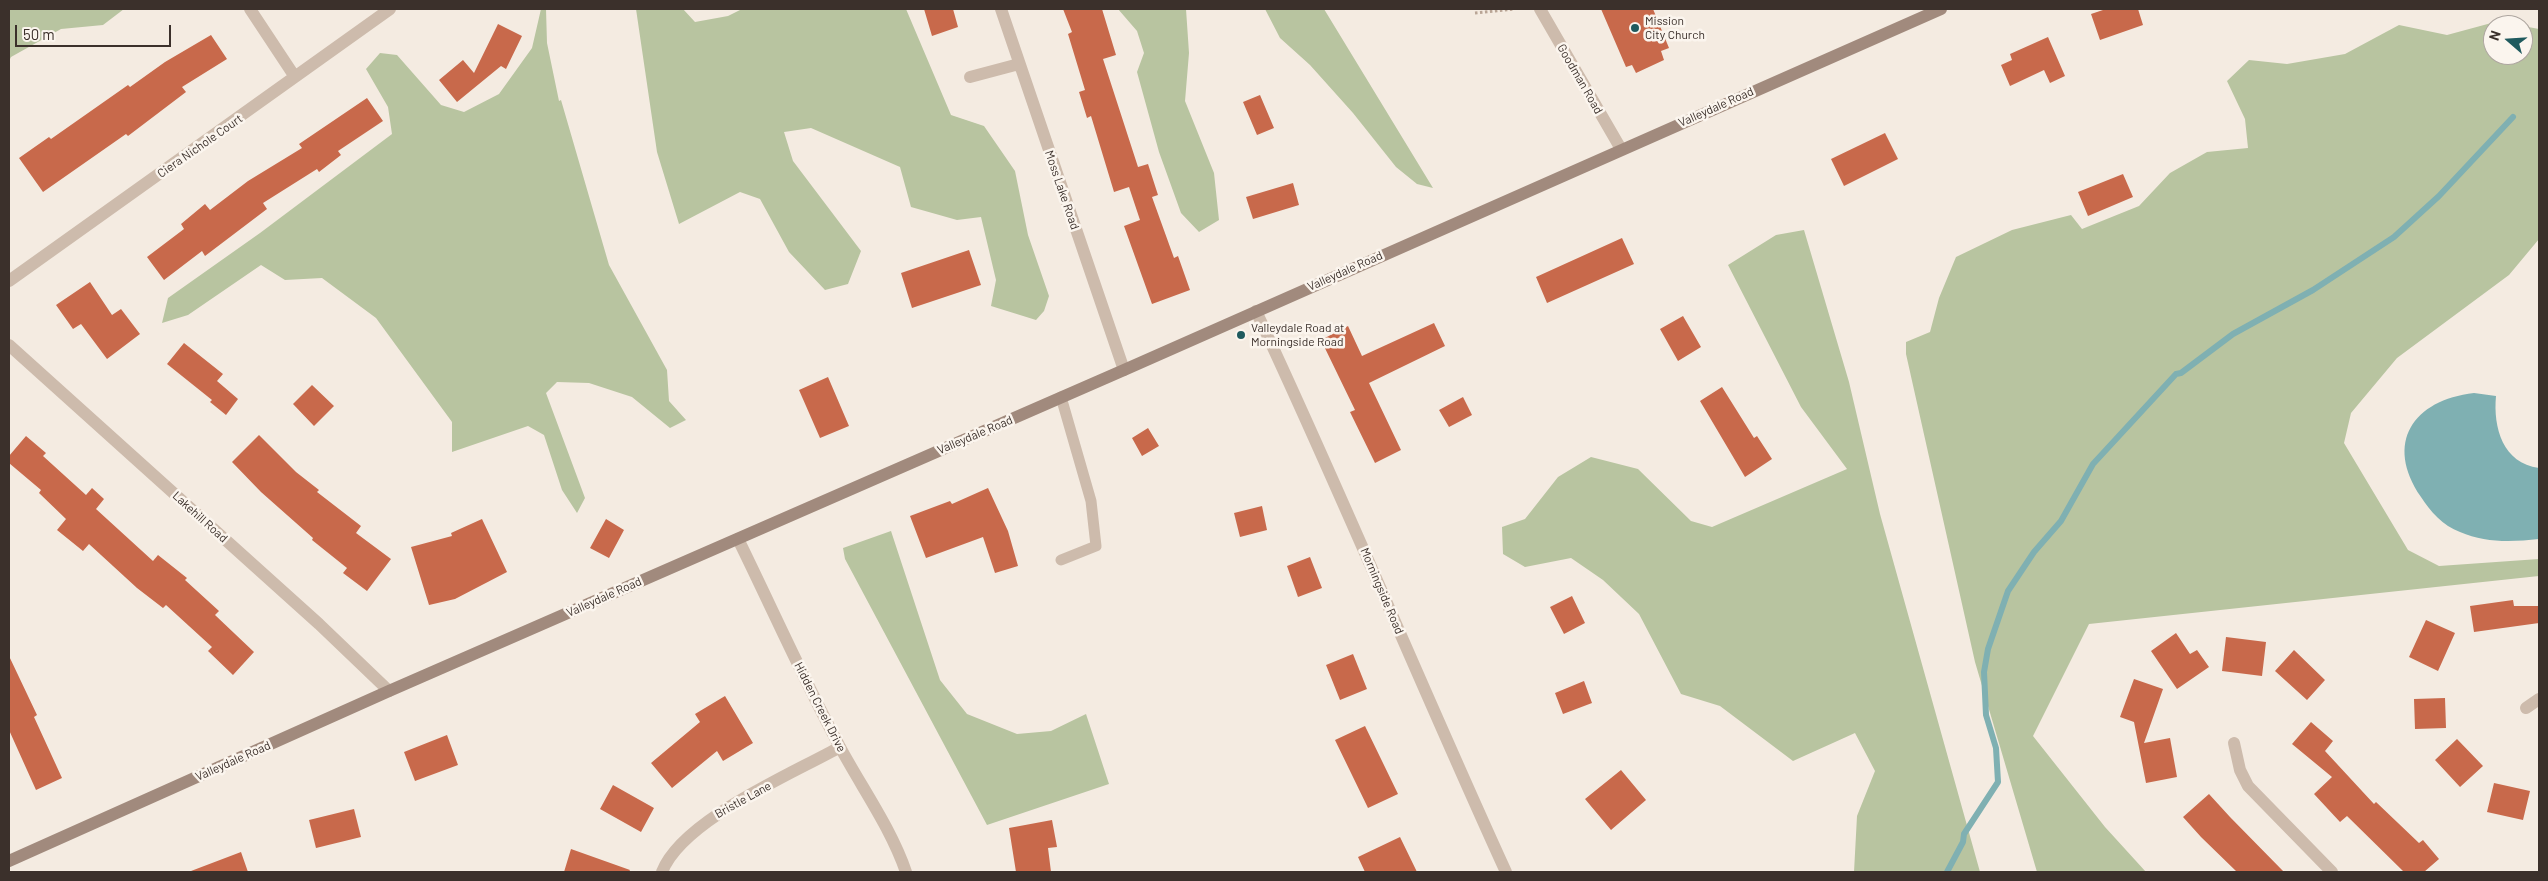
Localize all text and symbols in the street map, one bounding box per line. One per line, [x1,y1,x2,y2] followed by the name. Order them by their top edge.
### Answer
[1645,14,1705,42] place label: Mission City Church
[18,15,174,47] scale bar
[2483,15,2533,65] north arrow
[1629,22,1641,34] marker: Mission City Church
[23,25,55,43] text: 50 m
[2485,28,2504,42] text: N
[1554,41,1606,117] street label: Goodman Road
[1676,84,1756,130] street label: Valleydale Road
[155,111,245,181] street label: Ciera Nichole Court
[1042,148,1082,232] street label: Moss Lake Road
[1305,248,1385,294] street label: Valleydale Road
[1251,321,1344,349] place label: Valleydale Road at Morningside Road
[1235,329,1247,341] marker: Valleydale Road at Morningside Road
[935,413,1015,457] street label: Valleydale Road
[170,489,230,545] street label: Lakehill Road
[1357,546,1407,636] street label: Morningside Road
[564,574,644,620] street label: Valleydale Road
[791,660,849,754] street label: Hidden Creek Drive
[193,738,273,784] street label: Valleydale Road
[712,779,774,821] street label: Bristle Lane

